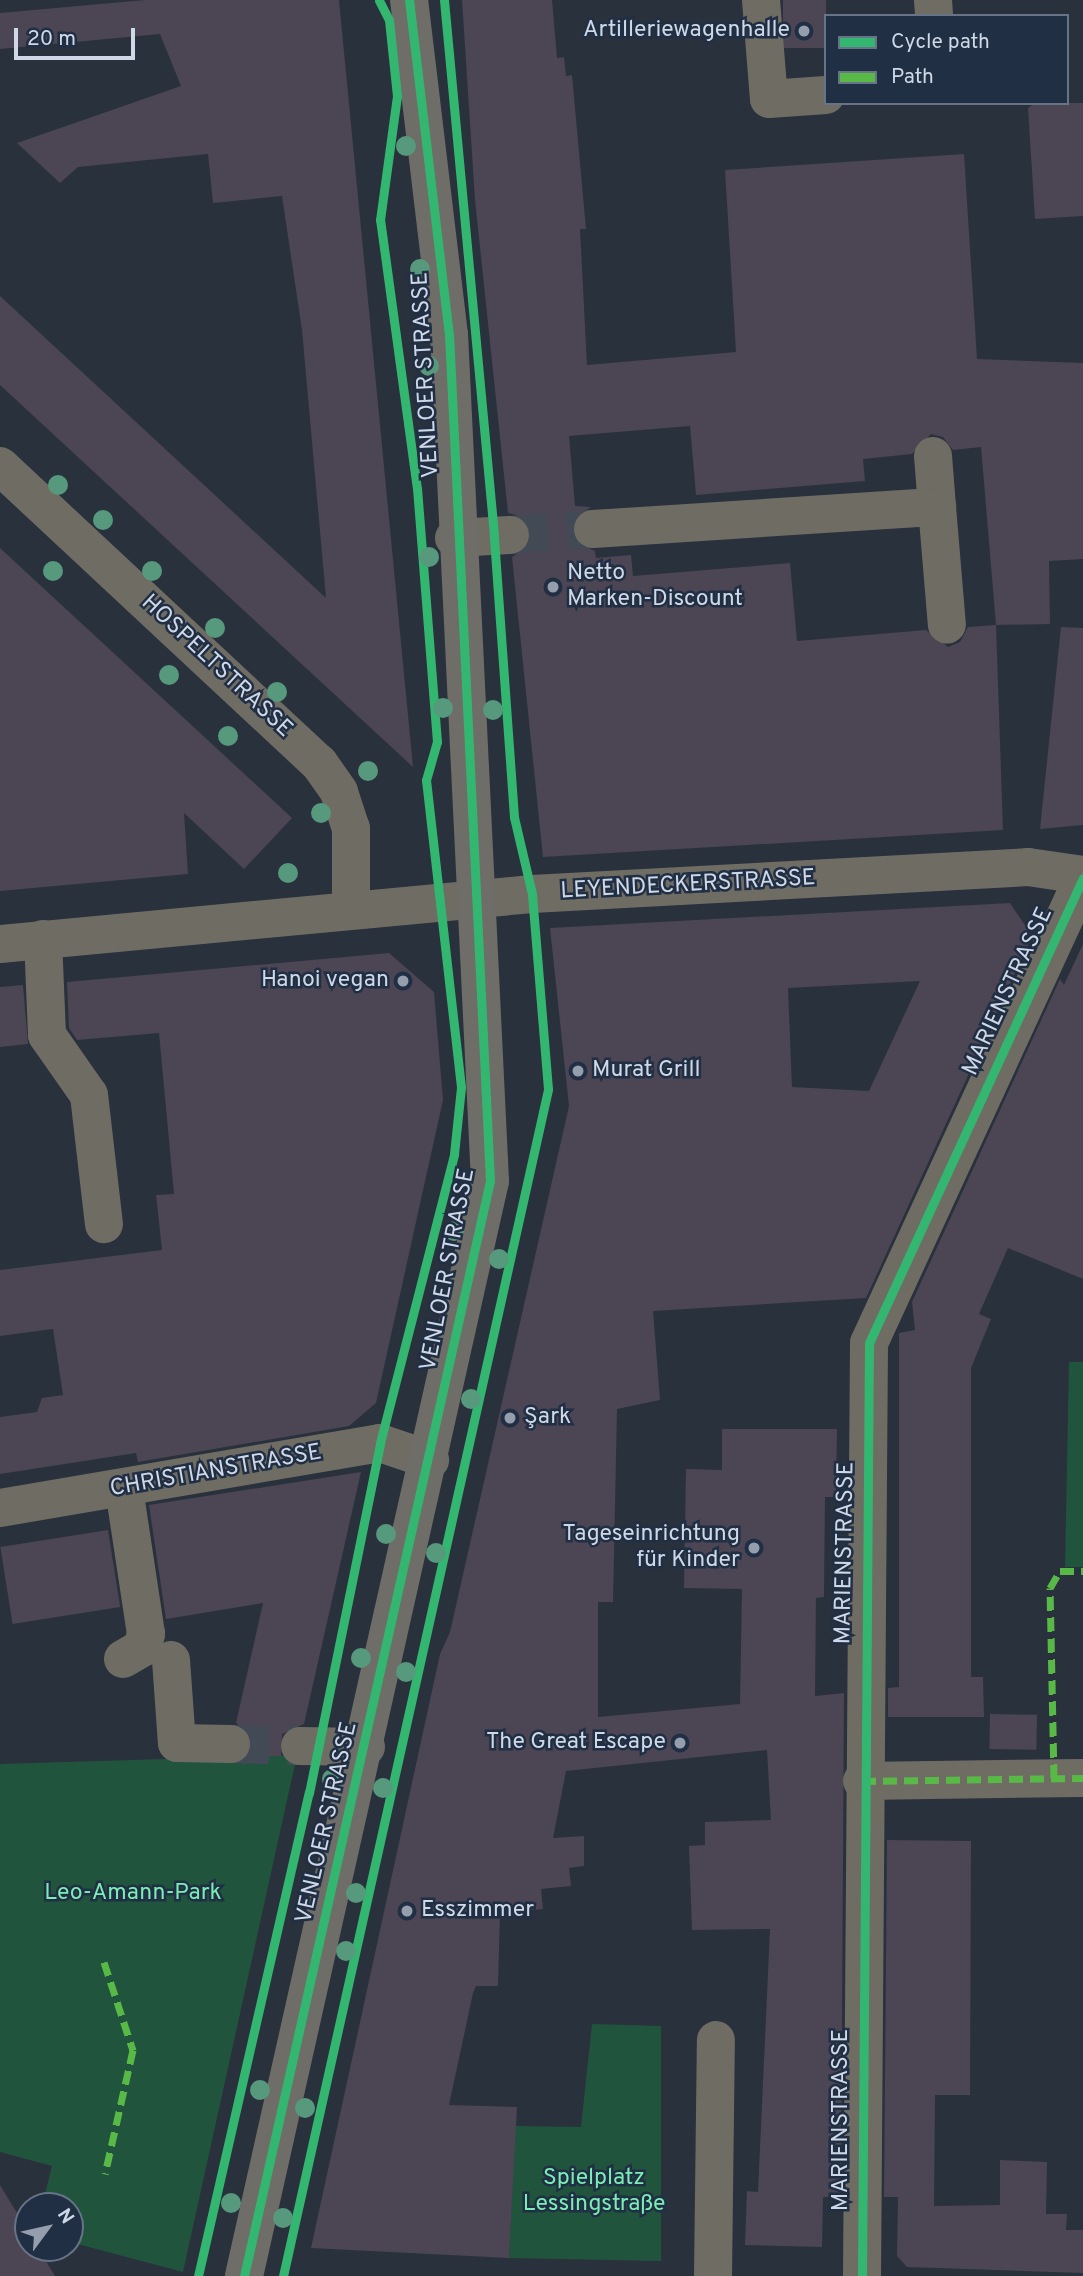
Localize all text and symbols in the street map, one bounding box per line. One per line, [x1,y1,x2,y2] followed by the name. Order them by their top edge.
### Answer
[18,14,138,58] scale bar
[824,14,1069,105] legend
[583,17,790,45] place label: Artilleriewagenhalle
[796,23,812,39] marker: Artilleriewagenhalle
[27,26,76,53] text: 20 m
[891,29,990,56] text: Cycle path
[891,64,934,91] text: Path
[408,271,446,479] street label: VENLOER STRASSE
[567,560,743,614] place label: Netto Marken-Discount
[545,579,561,595] marker: Netto Marken-Discount
[135,590,297,744] street label: HOSPELTSTRASSE
[560,866,816,906] street label: LEYENDECKERSTRASSE
[958,903,1060,1081] street label: MARIENSTRASSE
[261,967,389,995] place label: Hanoi vegan
[395,973,411,989] marker: Hanoi vegan
[592,1057,700,1085] place label: Murat Grill
[570,1063,586,1079] marker: Murat Grill
[416,1166,482,1374] street label: VENLOER STRASSE
[524,1404,571,1432] place label: Şark
[502,1410,518,1426] marker: Şark
[108,1440,324,1504] street label: CHRISTIANSTRASSE
[831,1461,861,1645] street label: MARIENSTRASSE
[562,1521,740,1575] place label: Tageseinrichtung für Kinder
[746,1540,762,1556] marker: Tageseinrichtung für Kinder
[291,1719,365,1927] street label: VENLOER STRASSE
[486,1729,666,1757] place label: The Great Escape
[672,1735,688,1751] marker: The Great Escape
[44,1880,222,1908] park label: Leo-Amann-Park
[421,1897,534,1925] place label: Esszimmer
[399,1903,415,1919] marker: Esszimmer
[828,2029,856,2211] street label: MARIENSTRASSE
[523,2165,665,2219] park label: Spielplatz Lessingstraße
[14,2192,84,2262] north arrow
[51,2204,79,2229] text: N

